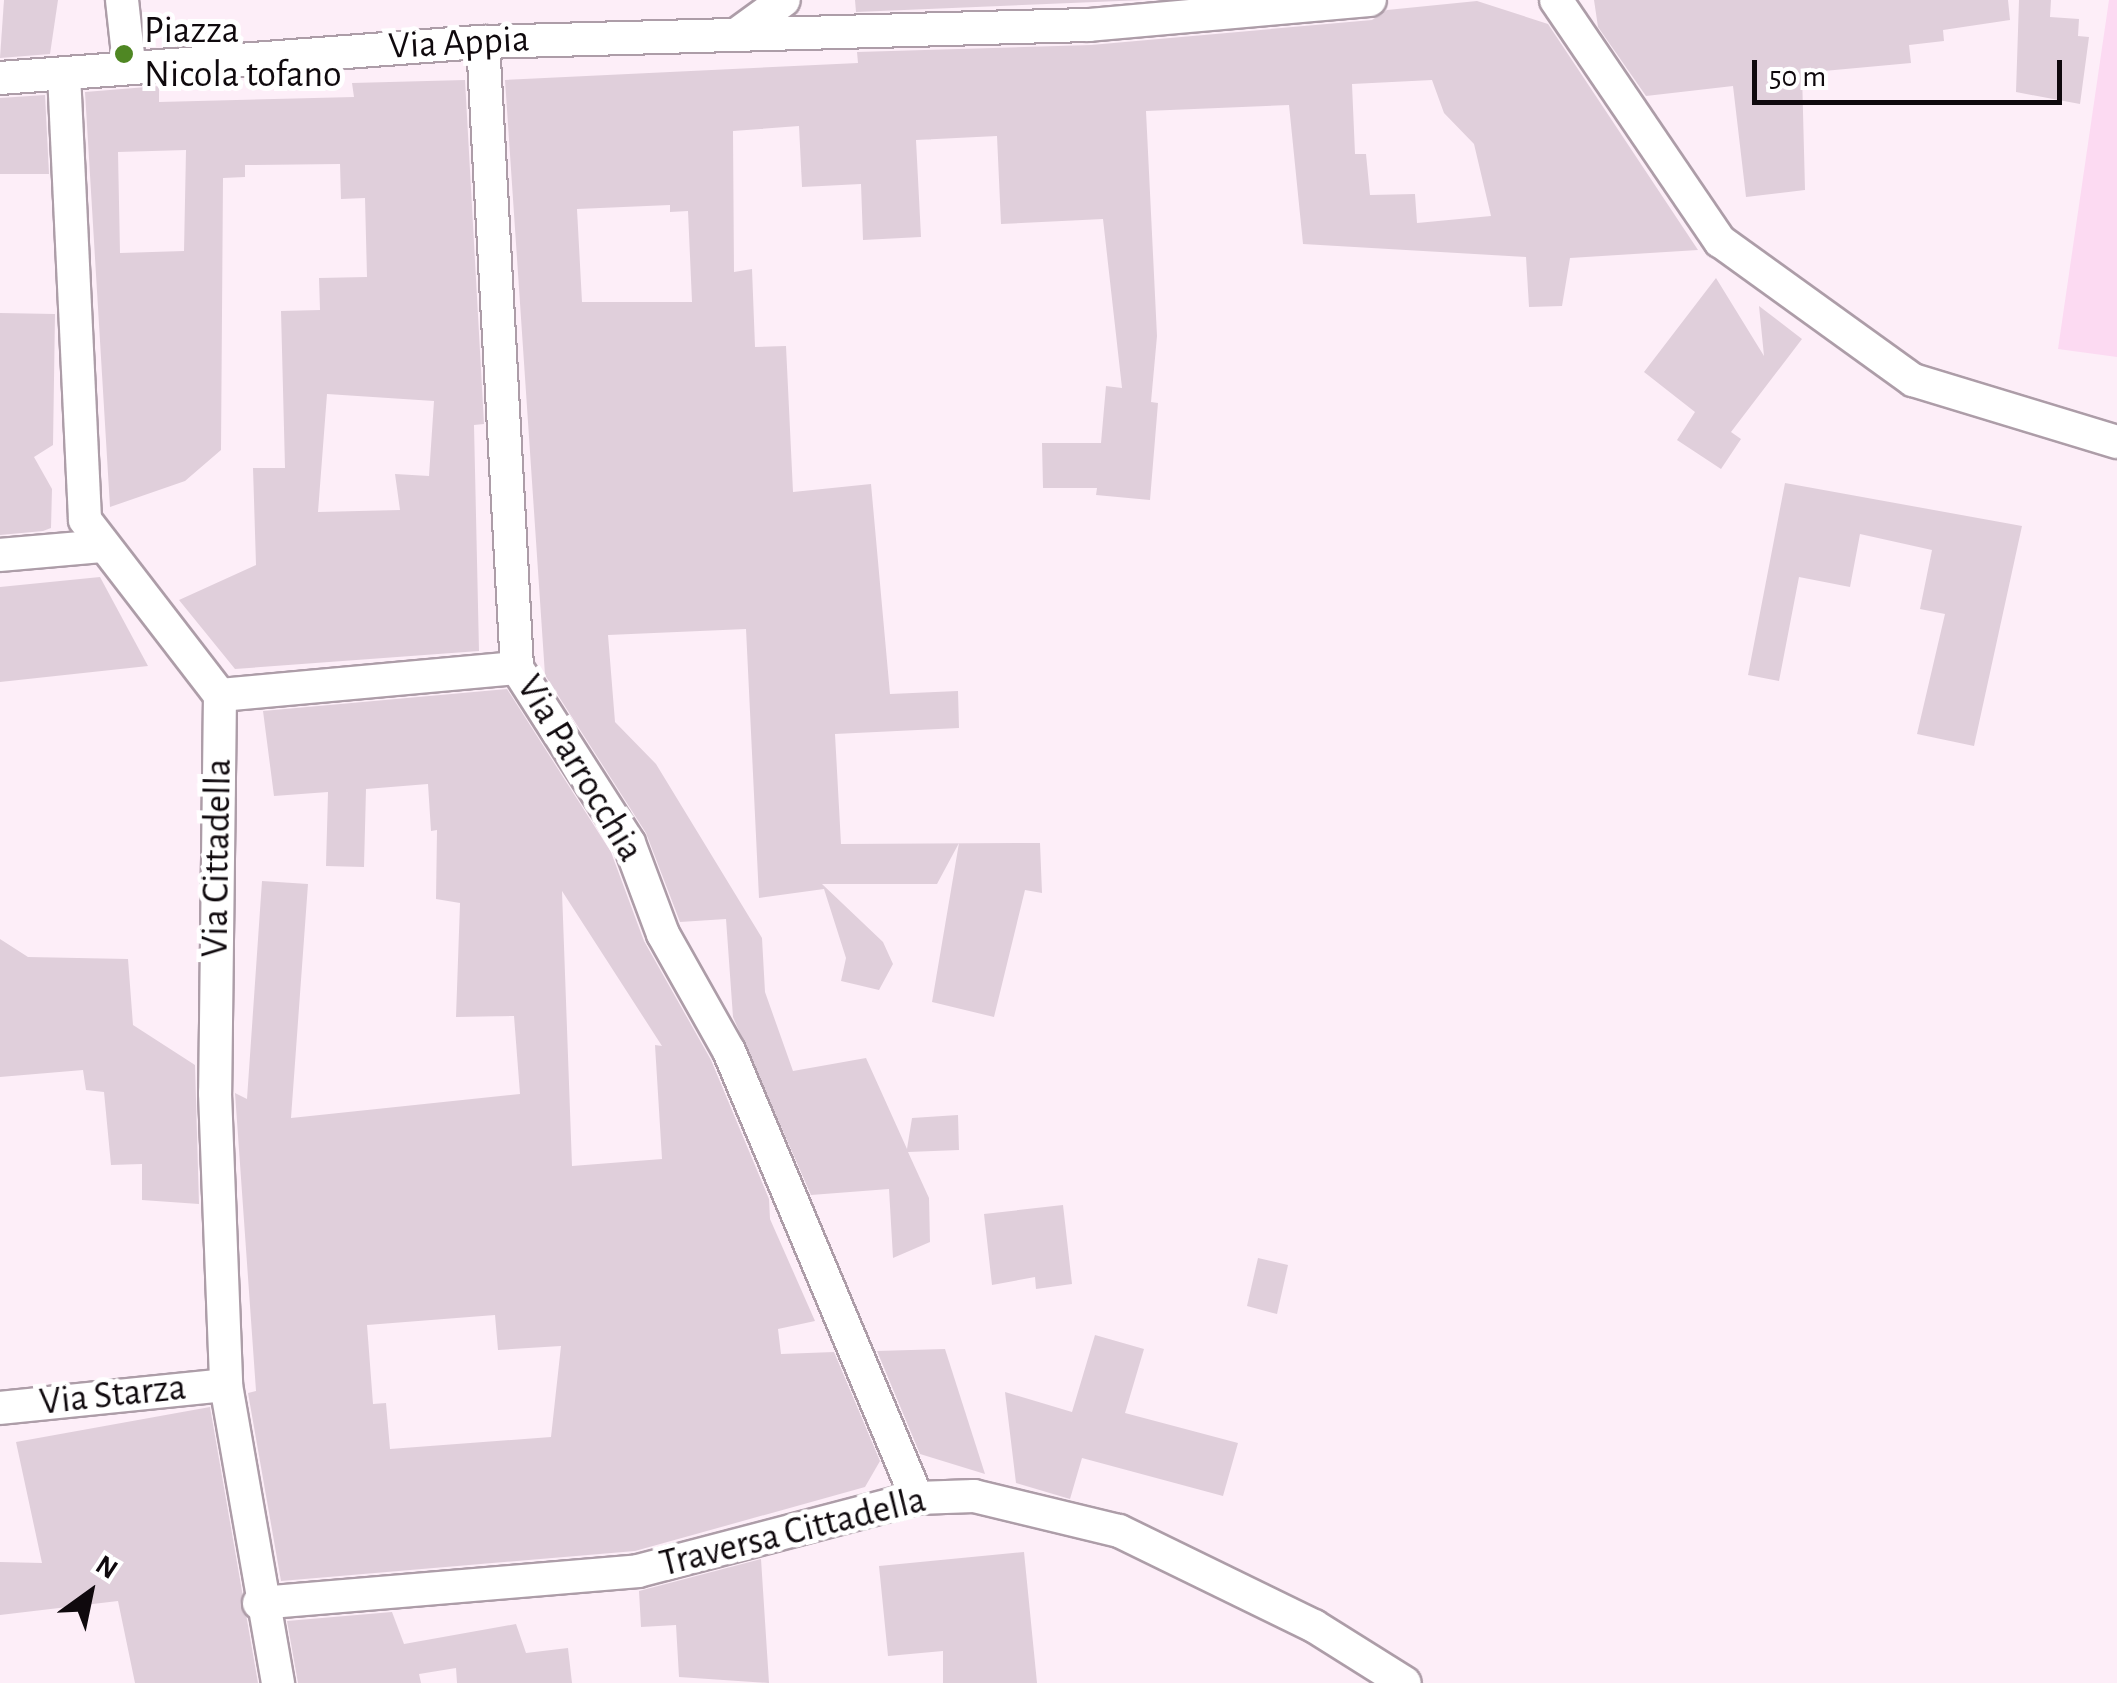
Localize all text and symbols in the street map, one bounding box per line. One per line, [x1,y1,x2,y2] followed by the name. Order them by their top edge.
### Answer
[144,9,342,98] place label: Piazza Nicola tofano
[387,18,531,70] street label: Via Appia
[1757,40,2067,102] scale bar
[113,43,135,65] marker: Piazza Nicola tofano
[1769,62,1826,92] text: 50 m
[506,668,652,870] street label: Via Parrocchia
[193,758,243,958] street label: Via Cittadella
[37,1366,189,1426] street label: Via Starza
[655,1478,931,1588] street label: Traversa Cittadella
[40,1543,140,1643] north arrow
[91,1551,122,1585] text: N

